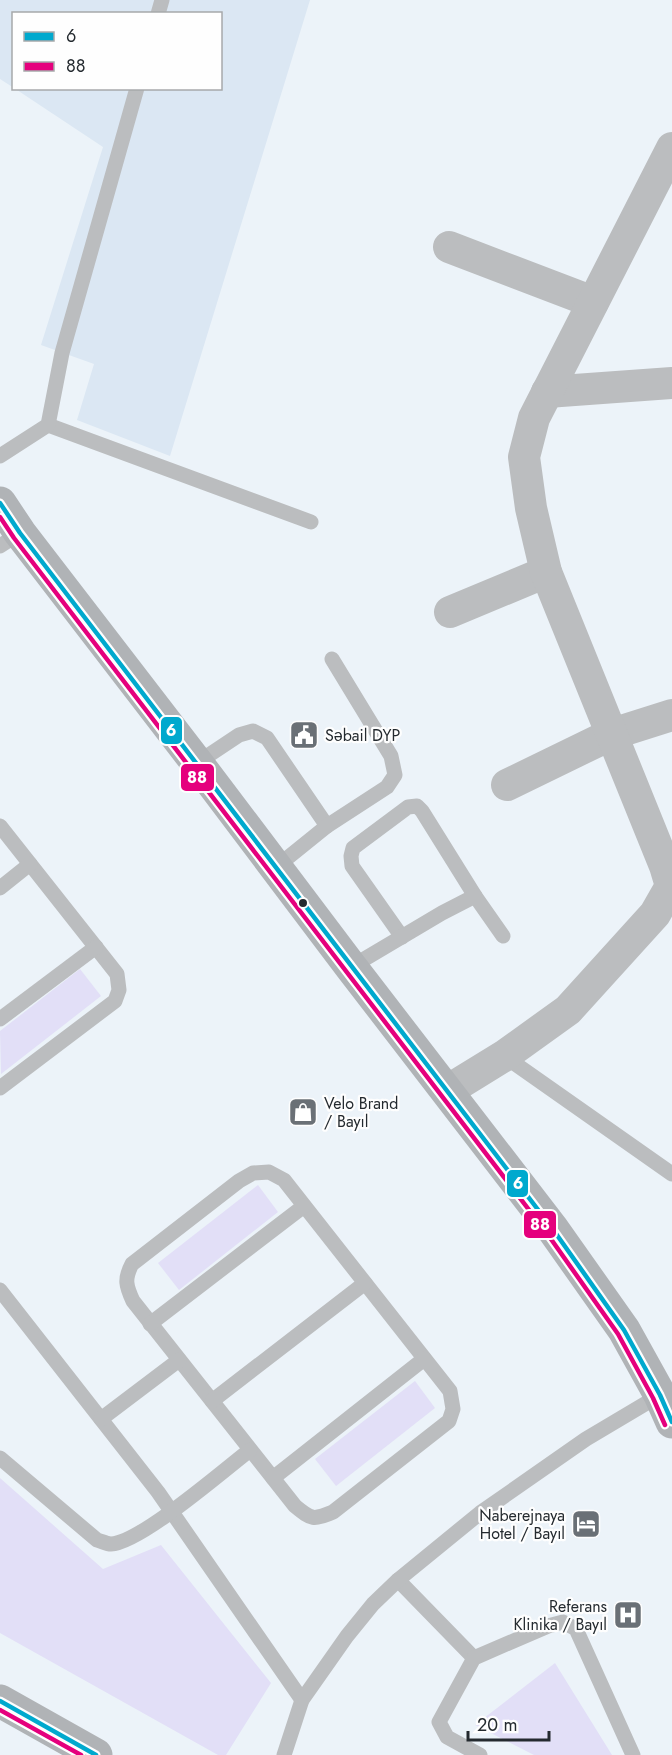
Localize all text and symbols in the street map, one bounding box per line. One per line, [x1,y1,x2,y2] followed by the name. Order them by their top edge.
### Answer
[12,12,222,90] legend
[66,23,76,49] text: 6
[66,53,86,79] text: 88
[160,716,183,745] line badge: 6
[166,719,176,742] text: 6
[288,719,320,751] public building icon: Səbail DYP
[325,724,400,747] place label: Səbail DYP
[180,763,215,792] line badge: 88
[187,766,207,789] text: 88
[297,897,309,909] unlabelled marker
[324,1092,398,1133] place label: Velo Brand / Bayıl
[287,1096,319,1128] shop icon: Velo Brand / Bayıl
[506,1169,529,1198] line badge: 6
[513,1172,523,1195] text: 6
[523,1210,557,1239] line badge: 88
[530,1213,550,1236] text: 88
[479,1504,565,1545] place label: Naberejnaya Hotel / Bayıl
[570,1508,602,1540] hotel icon: Naberejnaya Hotel / Bayıl
[514,1595,607,1636] place label: Referans Klinika / Bayıl
[612,1599,644,1631] hospital icon: Referans Klinika / Bayıl
[468,1704,549,1742] scale bar
[477,1712,517,1738] text: 20 m

